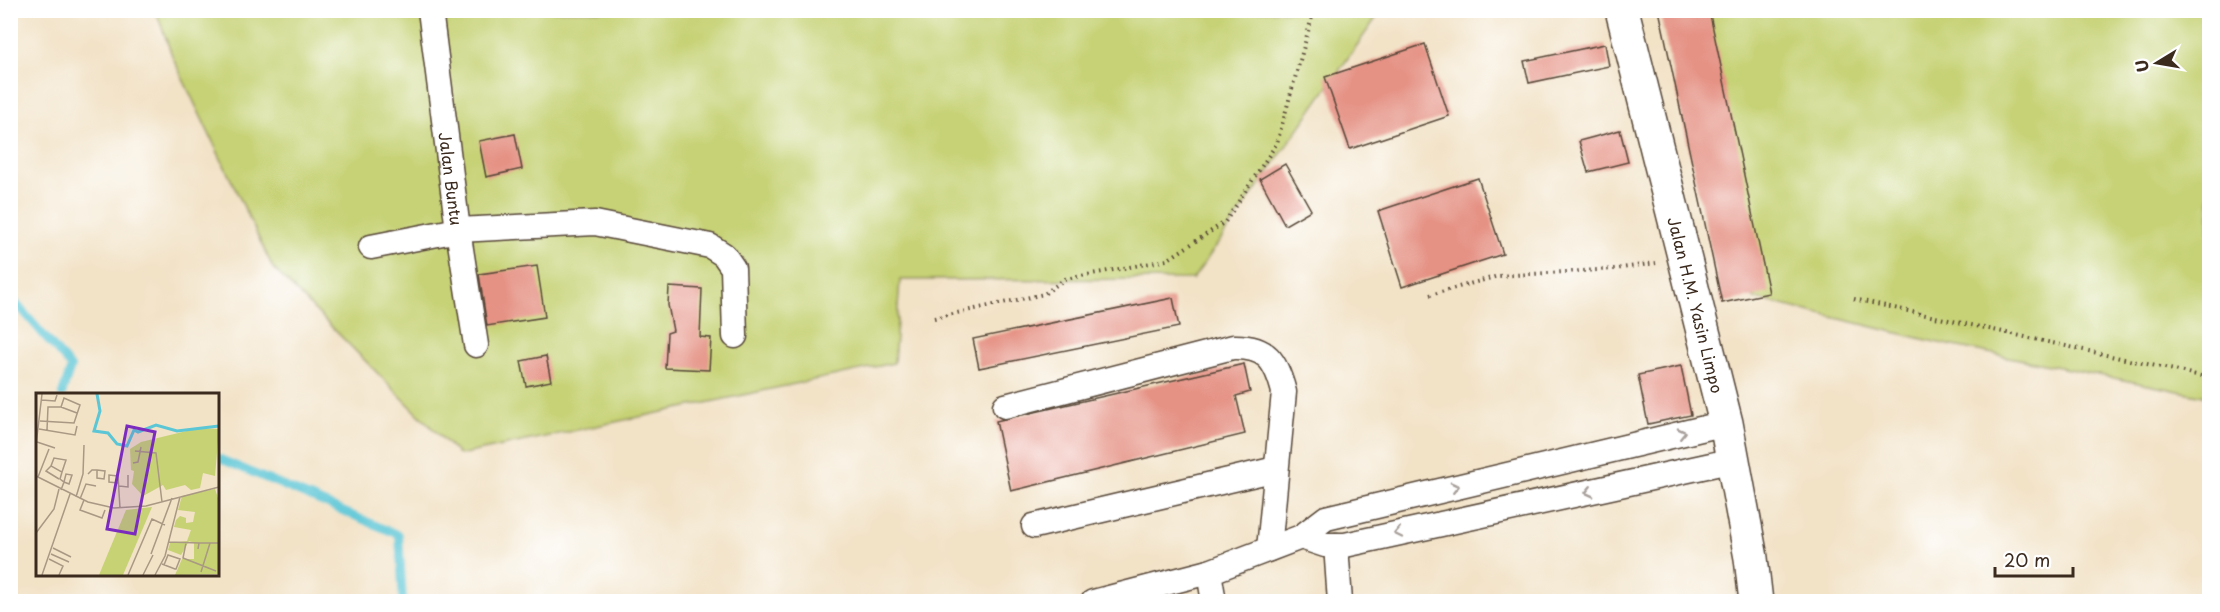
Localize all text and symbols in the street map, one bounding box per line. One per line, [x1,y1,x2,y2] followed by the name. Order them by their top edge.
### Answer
[2127,33,2187,93] north arrow
[2128,58,2154,74] text: U
[434,131,469,227] street label: Jalan Buntu
[1662,214,1730,396] street label: Jalan H.M. Yasin Limpo
[36,393,219,576] inset map
[1677,427,1687,440] one-way arrow
[1449,482,1459,495] one-way arrow
[1584,484,1594,497] one-way arrow
[1394,526,1404,539] one-way arrow
[1995,540,2073,578] scale bar
[2004,546,2050,573] text: 20 m

